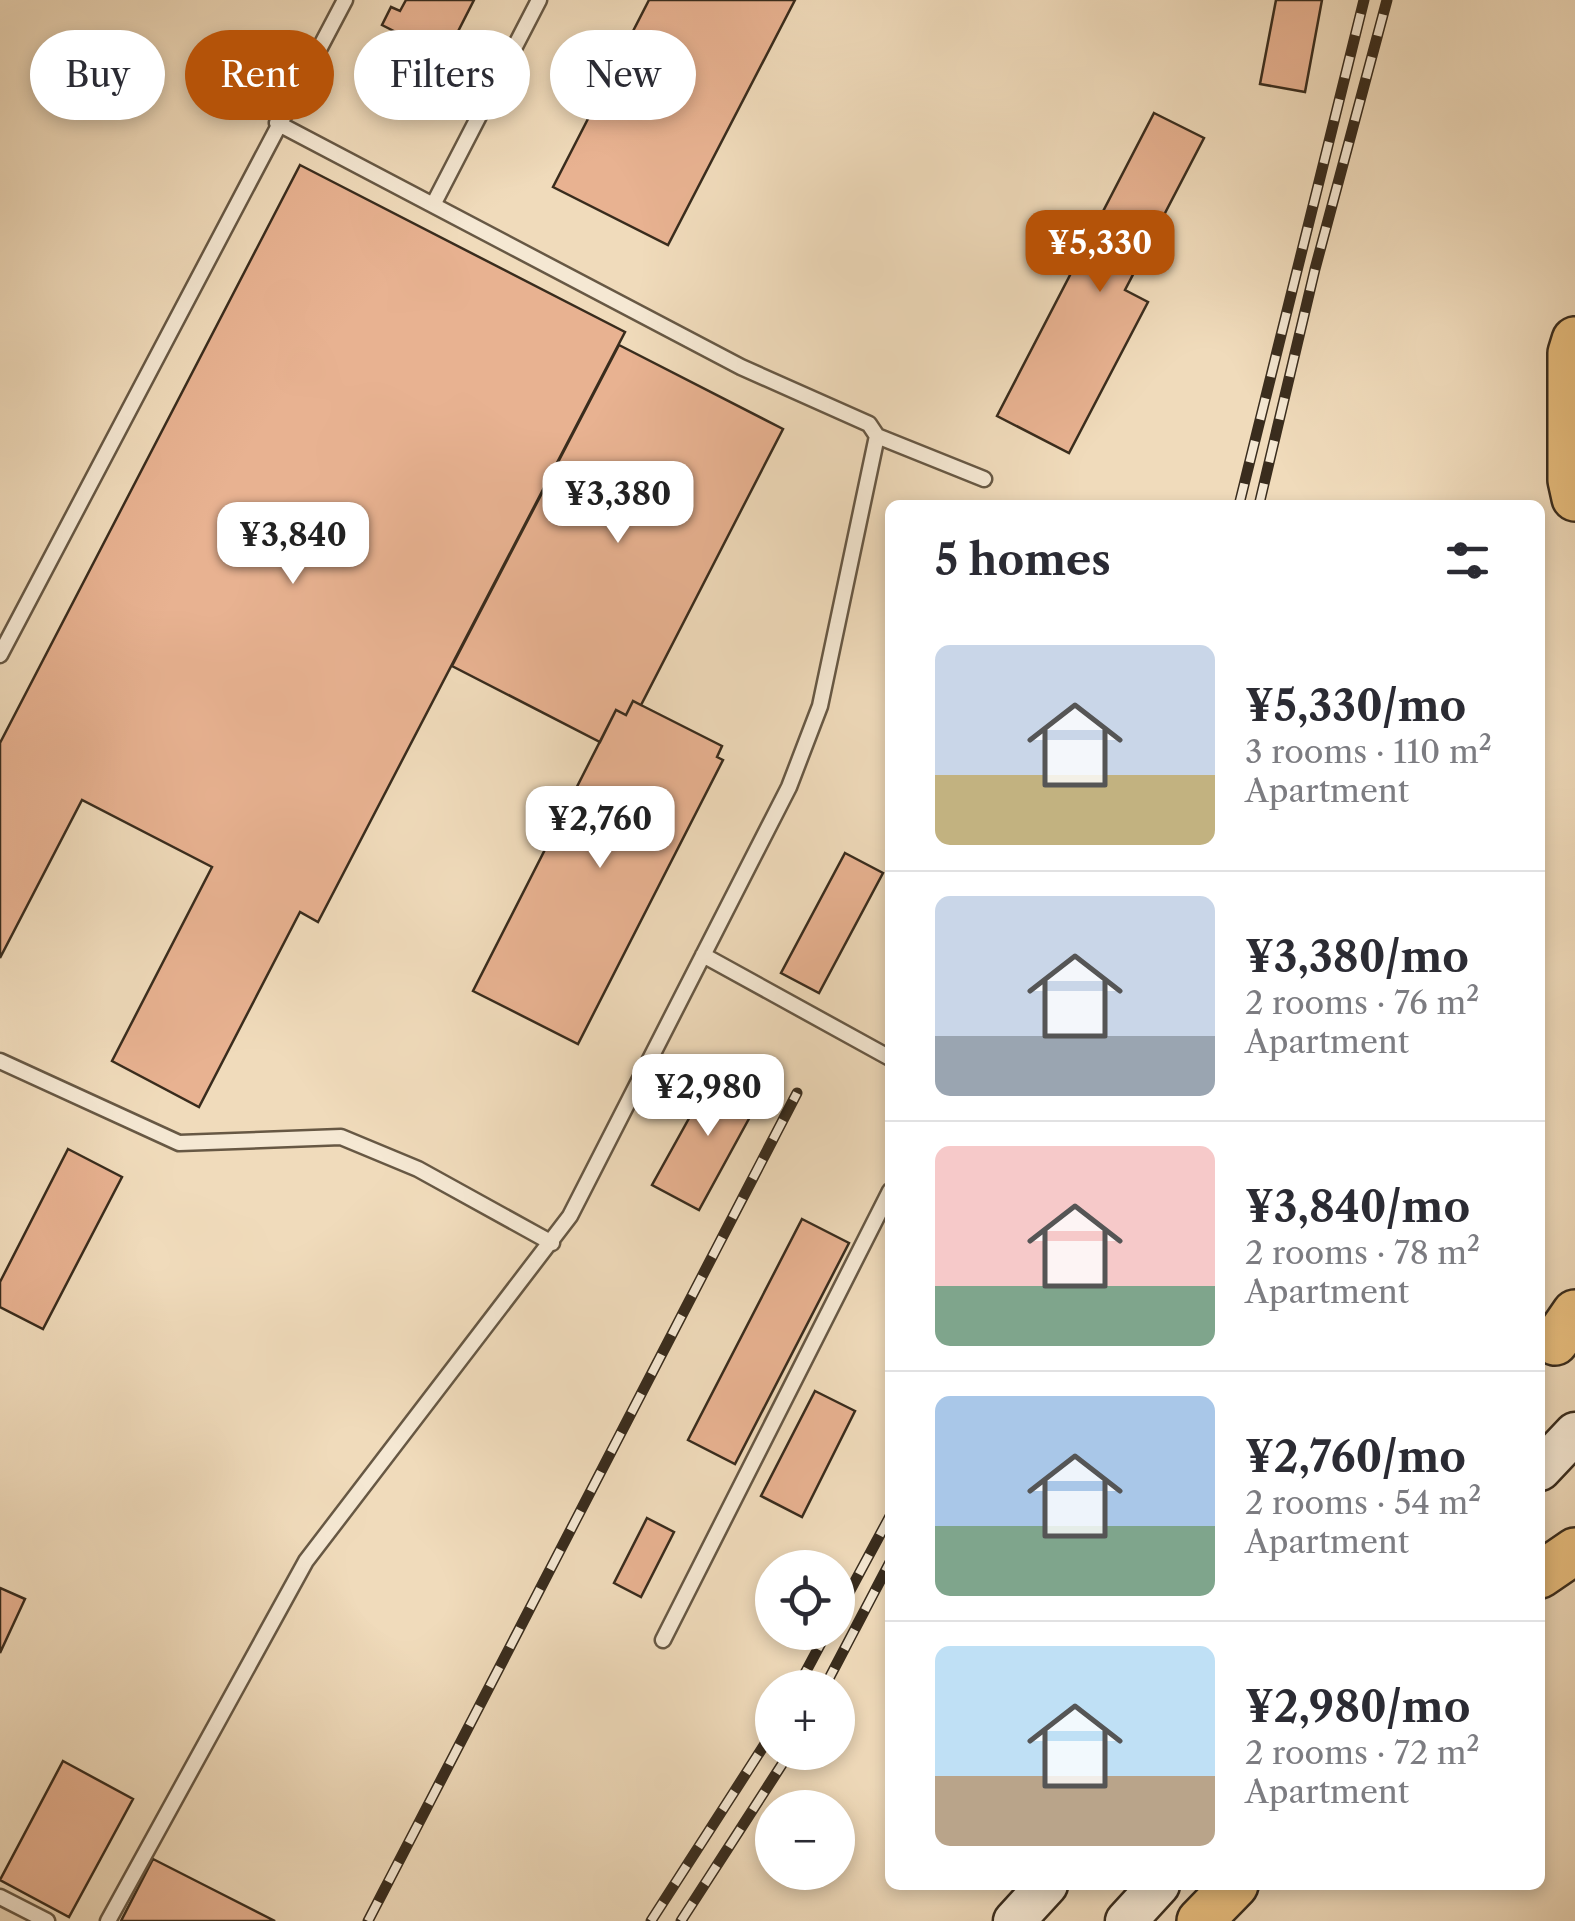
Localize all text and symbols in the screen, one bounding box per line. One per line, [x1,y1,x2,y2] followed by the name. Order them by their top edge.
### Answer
[30,30,165,120] chip: Buy
[185,30,334,120] chip: Rent
[354,30,530,120] chip: Filters
[550,30,696,120] chip: New
[1019,210,1181,295] pin: ¥5,330
[1048,223,1152,262] text: ¥5,330
[537,461,699,546] pin: ¥3,380
[565,474,671,513] text: ¥3,380
[212,502,374,587] pin: ¥3,840
[239,515,347,554] text: ¥3,840
[1440,533,1495,588] icon: filters
[935,534,1111,586] text: 5 homes
[1245,680,1466,732] text: ¥5,330/mo
[1015,685,1135,805] icon: home
[1245,732,1492,771] text: 3 rooms · 110 m²
[1245,771,1409,810] text: Apartment
[519,786,681,871] pin: ¥2,760
[548,799,652,838] text: ¥2,760
[1245,931,1469,983] text: ¥3,380/mo
[1015,936,1135,1056] icon: home
[1245,983,1479,1022] text: 2 rooms · 76 m²
[1245,1022,1409,1061] text: Apartment
[627,1054,789,1139] pin: ¥2,980
[654,1067,762,1106] text: ¥2,980
[1245,1181,1470,1233] text: ¥3,840/mo
[1015,1186,1135,1306] icon: home
[1245,1233,1480,1272] text: 2 rooms · 78 m²
[1245,1272,1409,1311] text: Apartment
[1245,1431,1466,1483] text: ¥2,760/mo
[1015,1436,1135,1556] icon: home
[1245,1483,1481,1522] text: 2 rooms · 54 m²
[1245,1522,1409,1561] text: Apartment
[755,1550,855,1890] map controls
[755,1550,855,1650] button: locate
[755,1670,855,1770] button: +
[1245,1681,1470,1733] text: ¥2,980/mo
[1015,1686,1135,1806] icon: home
[1245,1733,1480,1772] text: 2 rooms · 72 m²
[1245,1772,1409,1811] text: Apartment
[755,1790,855,1890] button: −

